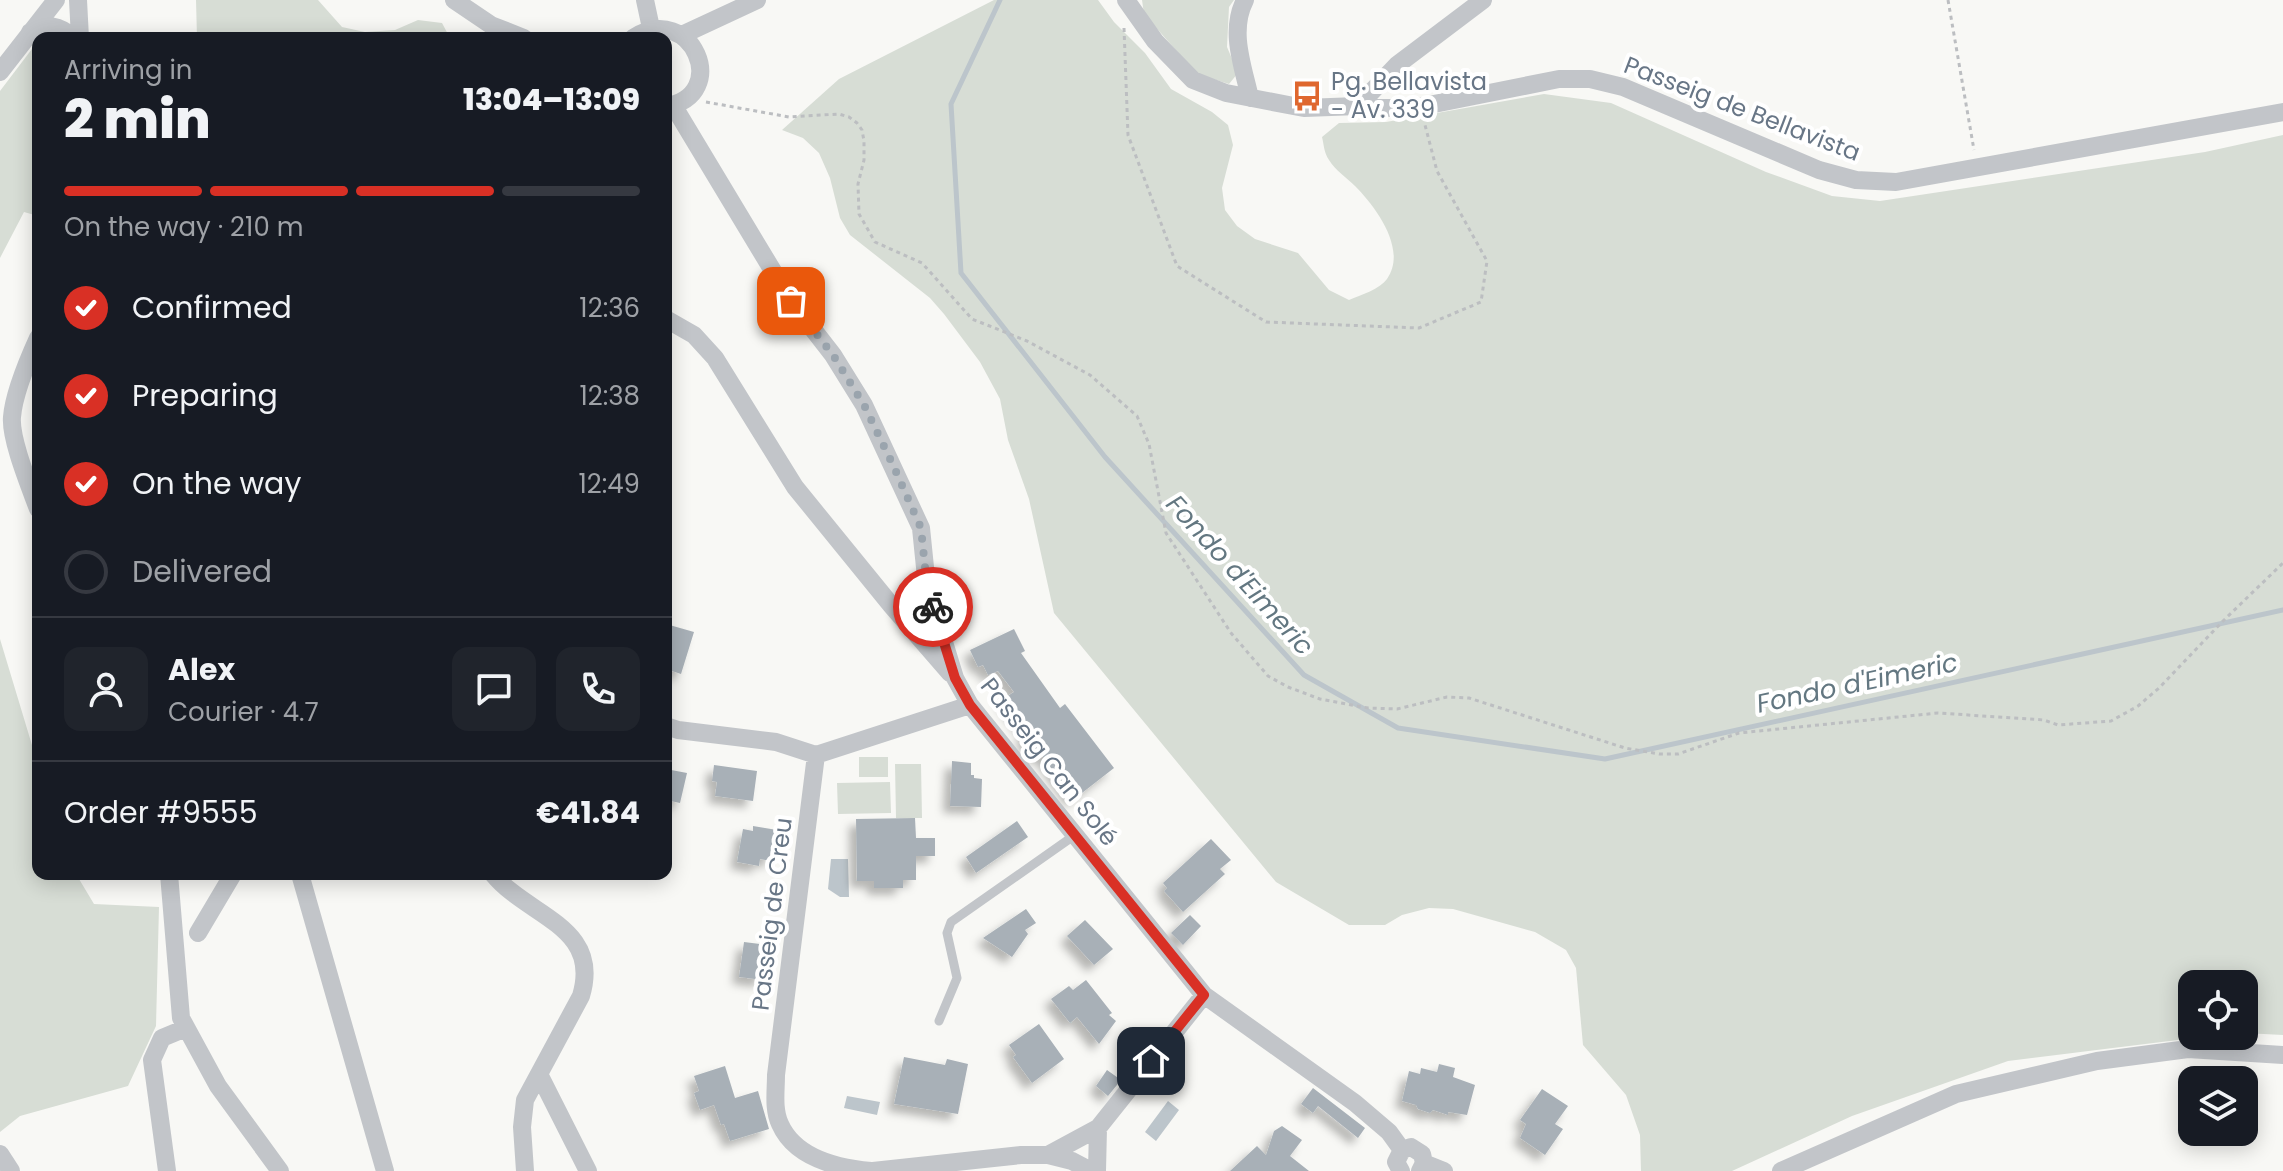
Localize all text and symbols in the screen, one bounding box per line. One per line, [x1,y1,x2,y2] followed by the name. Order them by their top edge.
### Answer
[1619,48,1865,169] street label: Passeig de Bellavista
[64,52,193,88] text: Arriving in
[1331,65,1487,126] place label: Pg. Bellavista - Av. 339
[463,78,640,121] text: 13:04–13:09
[1290,79,1324,113] bus stop icon: Pg. Bellavista - Av. 339
[64,83,211,156] text: 2 min
[64,209,303,245] text: On the way · 210 m
[757,267,825,335] pin
[769,279,813,323] icon: bag
[64,286,108,330] icon: check
[132,286,292,329] text: Confirmed
[579,290,640,326] text: 12:36
[64,374,108,418] icon: check
[132,374,278,417] text: Preparing
[579,378,640,414] text: 12:38
[64,462,108,506] icon: check
[132,462,301,505] text: On the way
[578,466,640,502] text: 12:49
[1158,487,1322,663] water label: Fondo d'Eimeric
[132,550,272,593] text: Delivered
[893,567,973,647] courier
[911,585,955,629] icon: bike
[1753,644,1961,722] water label: Fondo d'Eimeric
[64,647,148,731] button: person
[452,647,536,731] button: chat
[556,647,640,731] button: phone
[168,648,235,691] text: Alex
[973,671,1126,853] street label: Passeig Can Solé
[168,694,319,730] text: Courier · 4.7
[64,791,257,834] text: Order #9555
[536,791,640,834] text: €41.84
[743,816,800,1012] street label: Passeig de Creu
[2178,970,2258,1146] map controls
[2178,970,2258,1050] button: locate
[1117,1027,1185,1095] pin
[1129,1039,1173,1083] icon: home
[2178,1066,2258,1146] button: layers

